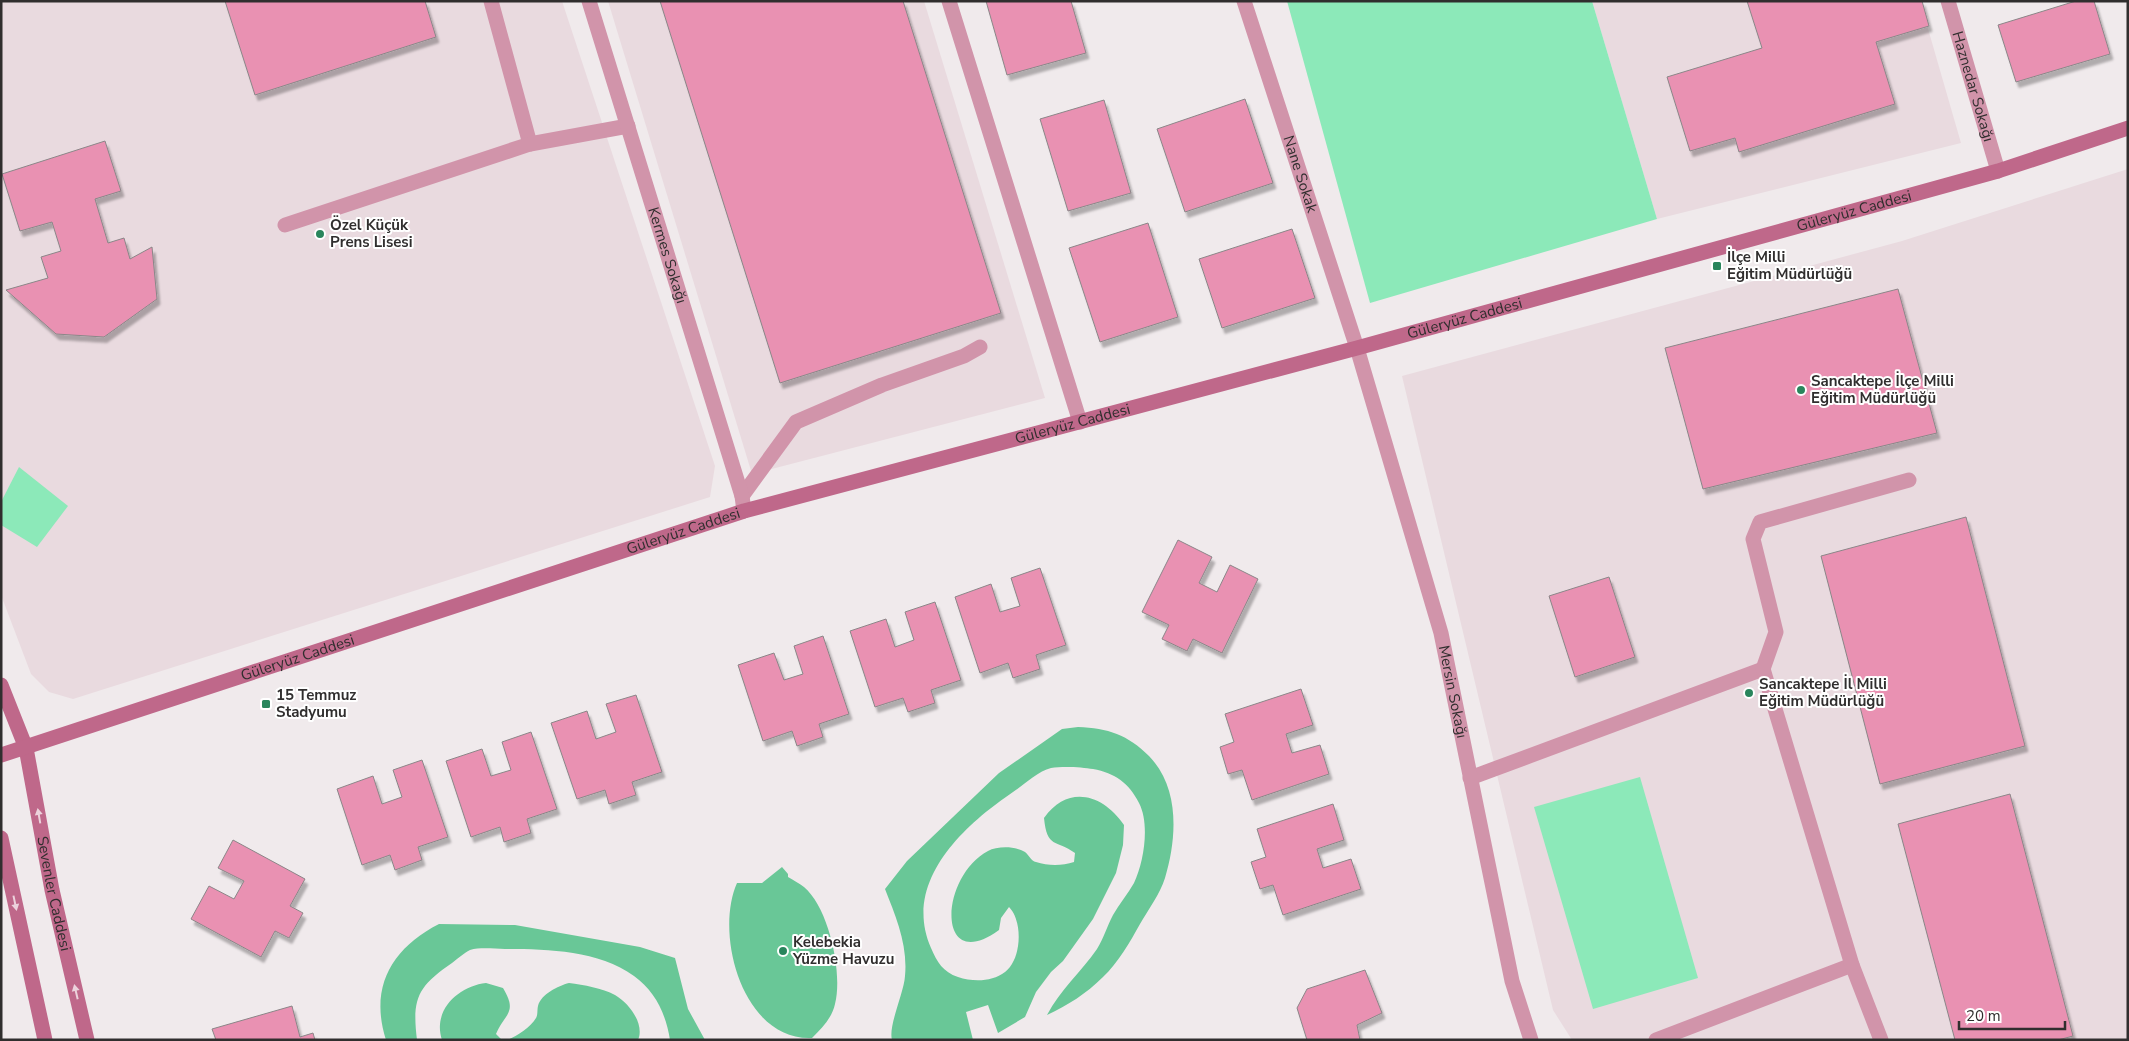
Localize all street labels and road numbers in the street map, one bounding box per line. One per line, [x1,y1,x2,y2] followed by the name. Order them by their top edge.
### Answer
[1947,29,1999,144] street label: Haznedar Sokağı
[1278,133,1322,216] street label: Nane Sokak
[1794,185,1914,236] street label: Güleryüz Caddesi
[643,205,692,306] street label: Kermes Sokağı
[1405,293,1524,344] street label: Güleryüz Caddesi
[1013,399,1132,449] street label: Güleryüz Caddesi
[624,503,743,559] street label: Güleryüz Caddesi
[238,630,357,686] street label: Güleryüz Caddesi
[1434,643,1472,740] street label: Mersin Sokağı
[32,835,76,953] street label: Sevenler Caddesi

